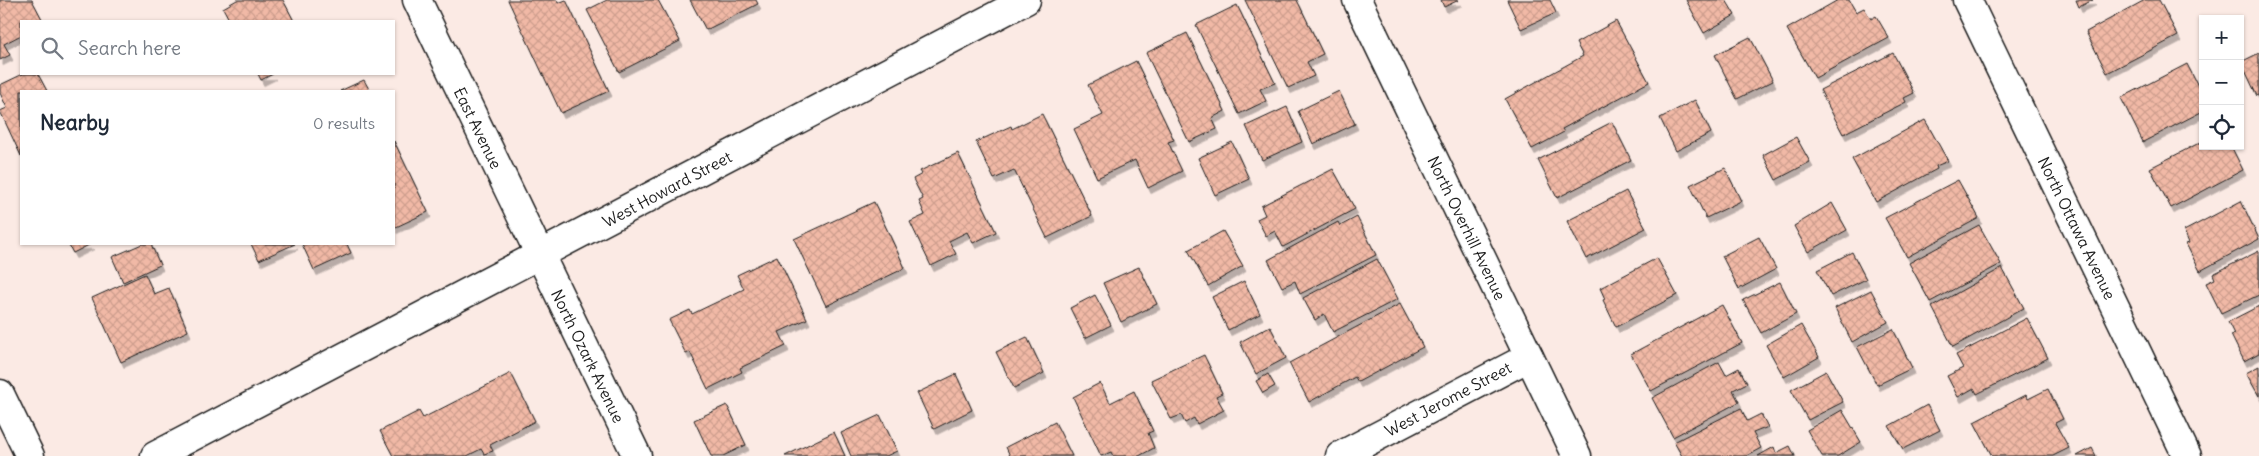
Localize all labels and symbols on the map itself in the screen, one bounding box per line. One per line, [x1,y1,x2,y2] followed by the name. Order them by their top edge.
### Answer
[450,84,506,172] street label: East Avenue
[599,146,736,232] street label: West Howard Street
[1423,153,1511,303] street label: North Overhill Avenue
[2034,153,2120,303] street label: North Ottawa Avenue
[547,286,629,426] street label: North Ozark Avenue
[1381,357,1515,441] street label: West Jerome Street

